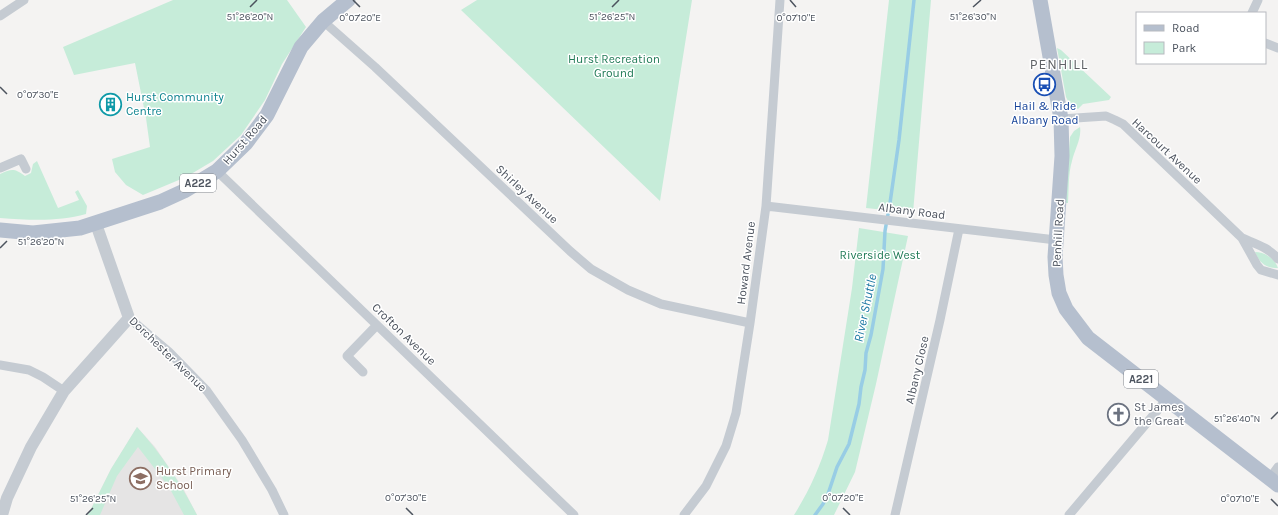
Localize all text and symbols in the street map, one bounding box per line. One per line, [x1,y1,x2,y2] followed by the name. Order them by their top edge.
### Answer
[227,11,273,23] text: 51°26'20"N
[589,11,635,23] text: 51°26'25"N
[950,11,996,23] text: 51°26'30"N
[339,12,381,24] text: 0°07'20"E
[776,12,816,24] text: 0°07'10"E
[1136,12,1266,64] legend
[1172,21,1200,35] text: Road
[1172,41,1197,55] text: Park
[568,52,660,80] park label: Hurst Recreation Ground
[1030,56,1088,73] district label: PENHILL
[1032,72,1058,98] bus stop icon: Hail & Ride Albany Road
[17,89,59,101] text: 0°07'30"E
[126,90,224,118] place label: Hurst Community Centre
[98,91,124,117] building icon: Hurst Community Centre
[1011,99,1079,127] place label: Hail & Ride Albany Road
[220,112,270,168] street label: Hurst Road
[1129,115,1205,187] street label: Harcourt Avenue
[493,162,561,226] street label: Shirley Avenue
[180,174,216,192] road number: A222
[1049,199,1067,267] street label: Penhill Road
[878,200,946,222] street label: Albany Road
[734,221,758,305] street label: Howard Avenue
[18,236,64,248] text: 51°26'20"N
[840,248,921,262] park label: Riverside West
[850,273,880,343] water label: River Shuttle
[369,300,439,368] street label: Crofton Avenue
[126,314,210,394] street label: Dorchester Avenue
[902,335,932,405] street label: Albany Close
[1124,370,1158,388] road number: A221
[1134,400,1185,428] place label: St James the Great
[1105,401,1131,427] church icon: St James the Great
[1214,413,1260,425] text: 51°26'40"N
[156,464,232,492] place label: Hurst Primary School
[128,465,154,491] school or university icon: Hurst Primary School
[385,492,427,504] text: 0°07'30"E
[822,492,864,504] text: 0°07'20"E
[70,493,116,505] text: 51°26'25"N
[1220,493,1260,505] text: 0°07'10"E

